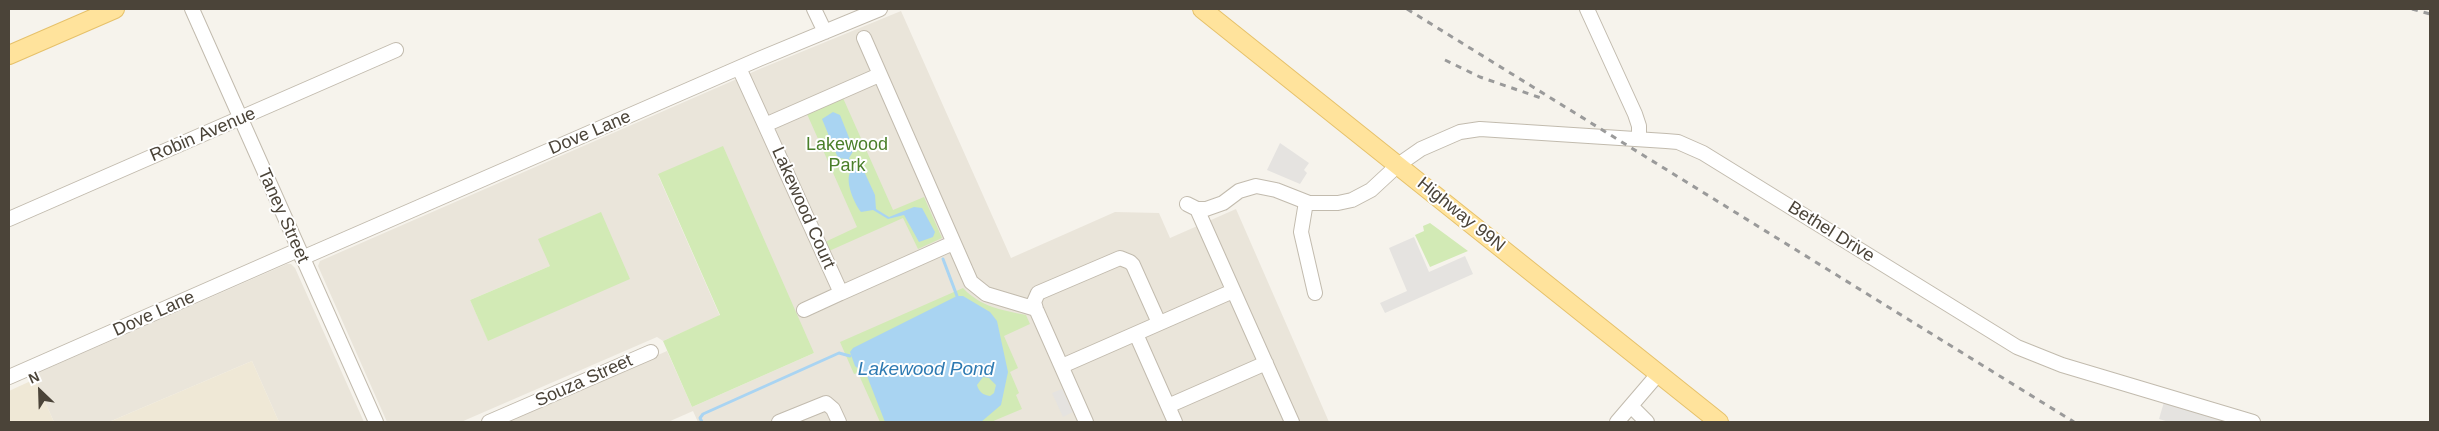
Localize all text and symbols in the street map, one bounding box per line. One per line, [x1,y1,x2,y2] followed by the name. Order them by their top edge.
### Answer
[147,103,259,167] street label: Robin Avenue
[546,106,634,160] street label: Dove Lane
[806,134,888,176] park label: Lakewood Park
[766,144,840,272] street label: Lakewood Court
[253,165,313,267] street label: Taney Street
[1413,173,1509,257] street label: Highway 99N
[1784,197,1878,267] street label: Bethel Drive
[110,286,198,342] street label: Dove Lane
[532,350,636,412] street label: Souza Street
[858,359,994,381] water label: Lakewood Pond
[15,366,65,416] north arrow
[26,368,42,387] text: N

